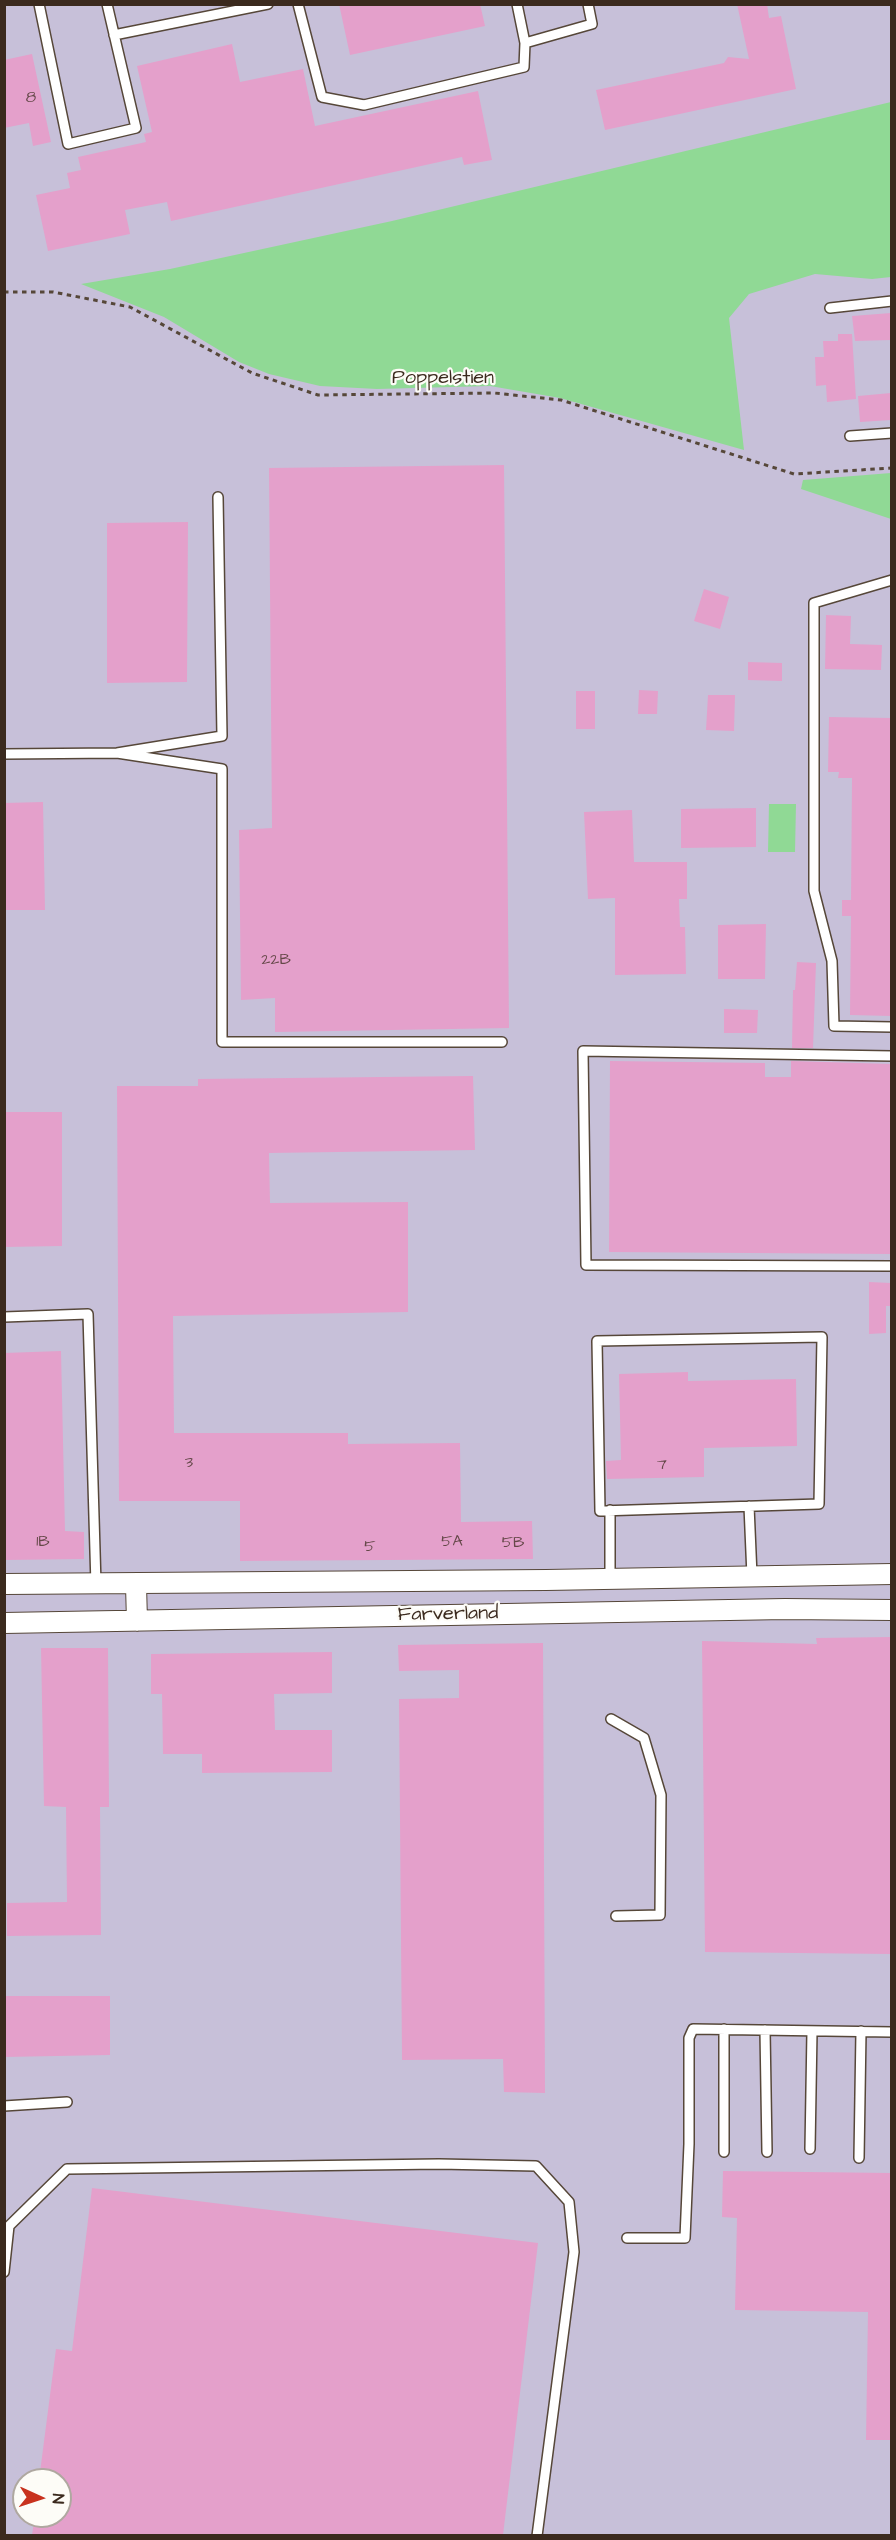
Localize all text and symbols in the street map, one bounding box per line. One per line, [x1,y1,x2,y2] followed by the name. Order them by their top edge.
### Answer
[26,89,36,109] house number: 8
[392,367,494,391] street label: Poppelstien
[261,951,291,971] house number: 22B
[185,1454,193,1474] house number: 3
[657,1456,667,1476] house number: 7
[36,1533,50,1553] house number: 1B
[441,1533,463,1553] house number: 5A
[502,1534,524,1554] house number: 5B
[364,1538,376,1558] house number: 5
[397,1602,499,1628] street label: Farverland
[12,2468,72,2528] north arrow
[47,2493,69,2504] text: N

